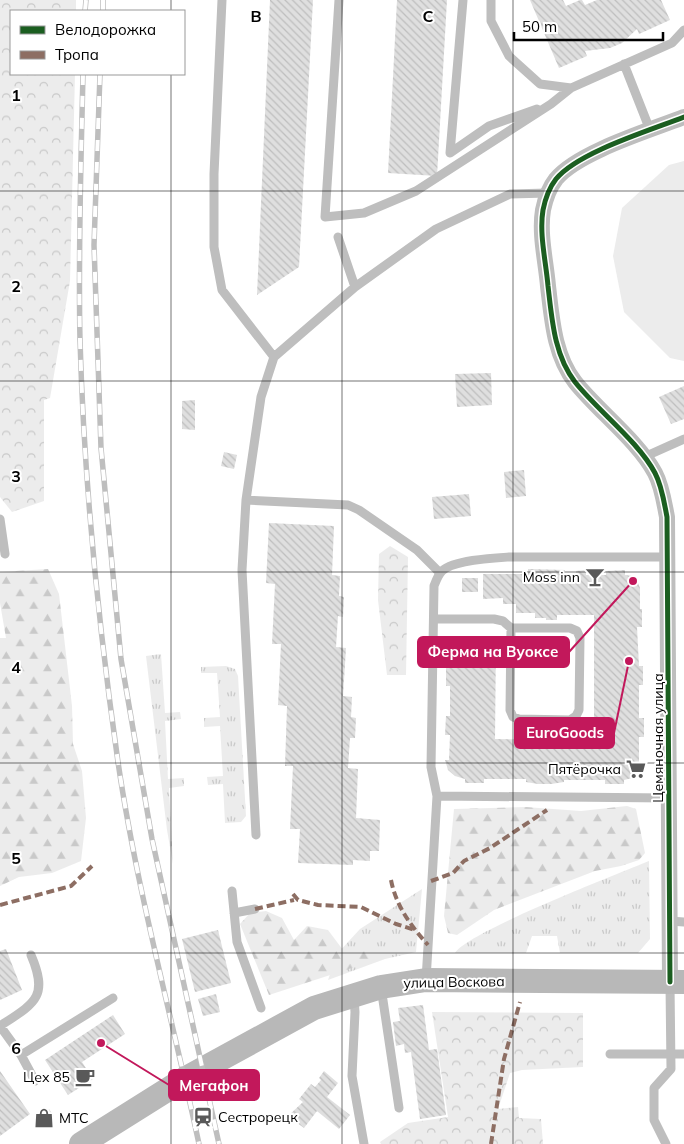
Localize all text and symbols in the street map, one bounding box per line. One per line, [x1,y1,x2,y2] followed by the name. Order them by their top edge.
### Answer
[250,6,262,26] text: B
[423,6,434,26] text: C
[10,10,185,75] legend
[514,10,663,42] scale bar
[522,17,557,36] text: 50 m
[55,20,156,39] text: Велодорожка
[55,45,99,64] text: Тропа
[11,85,21,105] text: 1
[11,276,21,296] text: 2
[11,466,21,486] text: 3
[584,566,606,588] bar icon: Moss inn
[523,568,580,586] place label: Moss inn
[418,637,569,667] callout: Ферма на Вуоксе
[428,642,558,661] text: Ферма на Вуоксе
[11,657,21,677] text: 4
[649,673,667,803] street label: Цемяночная улица
[515,718,614,748] callout: EuroGoods
[526,723,604,742] text: EuroGoods
[625,758,647,780] supermarket icon: Пятёрочка
[548,760,621,778] place label: Пятёрочка
[11,848,21,868] text: 5
[403,972,505,992] street label: улица Воскова
[11,1038,21,1058] text: 6
[74,1066,96,1088] cafe icon: Цех 85
[23,1068,70,1086] place label: Цех 85
[169,1070,259,1100] callout: Мегафон
[179,1076,249,1095] text: Мегафон
[192,1106,214,1128] station icon: Сестрорецк
[33,1107,55,1129] shop icon: МТС
[218,1108,298,1126] place label: Сестрорецк
[59,1109,88,1127] place label: МТС

